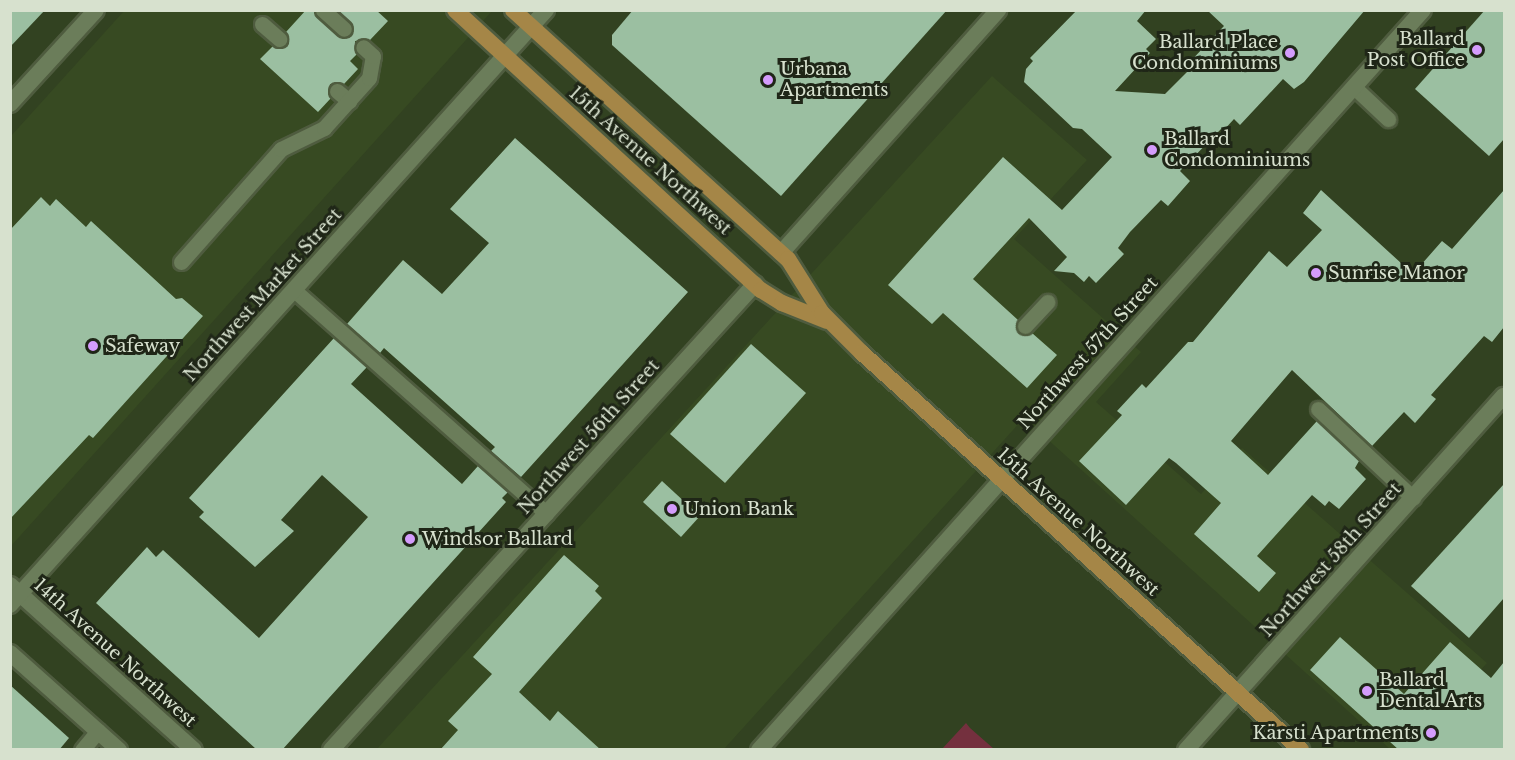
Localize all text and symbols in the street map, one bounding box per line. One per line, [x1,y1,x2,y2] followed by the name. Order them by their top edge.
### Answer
[1367,29,1465,72] place label: Ballard Post Office
[1132,32,1278,74] place label: Ballard Place Condominiums
[1470,43,1484,57] marker: Ballard Post Office
[1283,46,1297,60] marker: Ballard Place Condominiums
[780,59,888,101] place label: Urbana Apartments
[761,73,775,87] marker: Urbana Apartments
[564,82,736,240] street label: 15th Avenue Northwest
[1164,129,1310,172] place label: Ballard Condominiums
[1145,143,1159,157] marker: Ballard Condominiums
[180,204,346,386] street label: Northwest Market Street
[1328,262,1465,284] place label: Sunrise Manor
[1309,266,1323,280] marker: Sunrise Manor
[1014,272,1162,434] street label: Northwest 57th Street
[105,335,180,357] place label: Safeway
[86,339,100,353] marker: Safeway
[514,355,664,519] street label: Northwest 56th Street
[992,443,1164,601] street label: 15th Avenue Northwest
[1256,478,1406,642] street label: Northwest 58th Street
[684,498,794,520] place label: Union Bank
[665,502,679,516] marker: Union Bank
[422,528,573,550] place label: Windsor Ballard
[403,532,417,546] marker: Windsor Ballard
[29,574,201,732] street label: 14th Avenue Northwest
[1379,670,1483,712] place label: Ballard Dental Arts
[1360,684,1374,698] marker: Ballard Dental Arts
[1252,722,1419,744] place label: Kärsti Apartments
[1424,726,1438,740] marker: Kärsti Apartments

